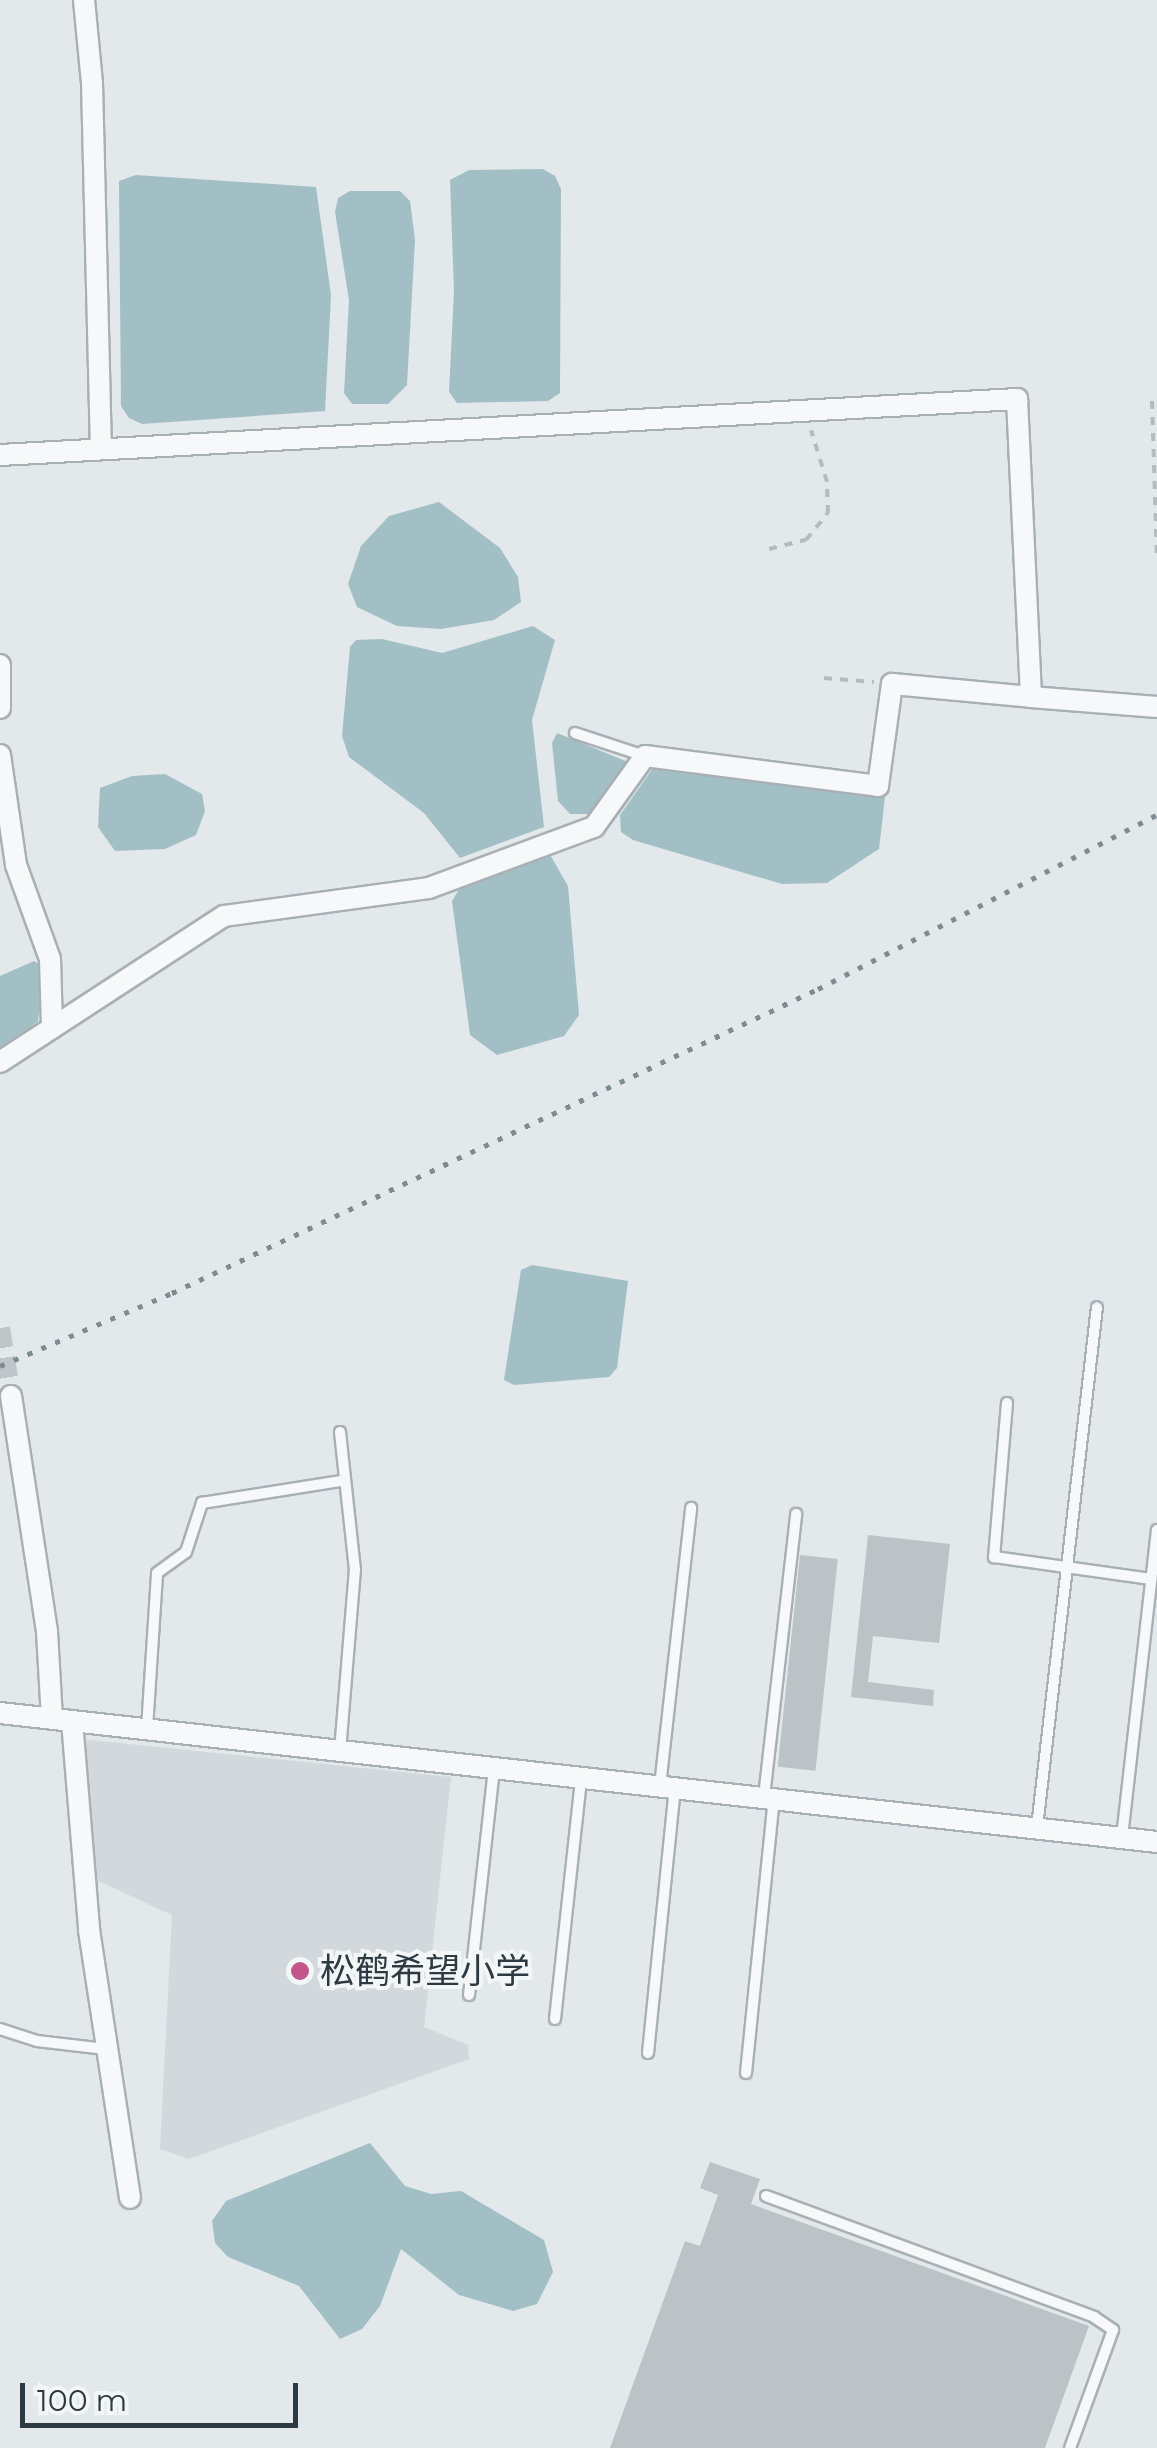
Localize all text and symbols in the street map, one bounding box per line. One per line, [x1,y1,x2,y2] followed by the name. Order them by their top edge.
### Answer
[320,1950,530,1992] place label: 松鹤希望小学
[289,1960,311,1982] marker: 松鹤希望小学
[25,2363,302,2425] scale bar
[37,2382,127,2419] text: 100 m

